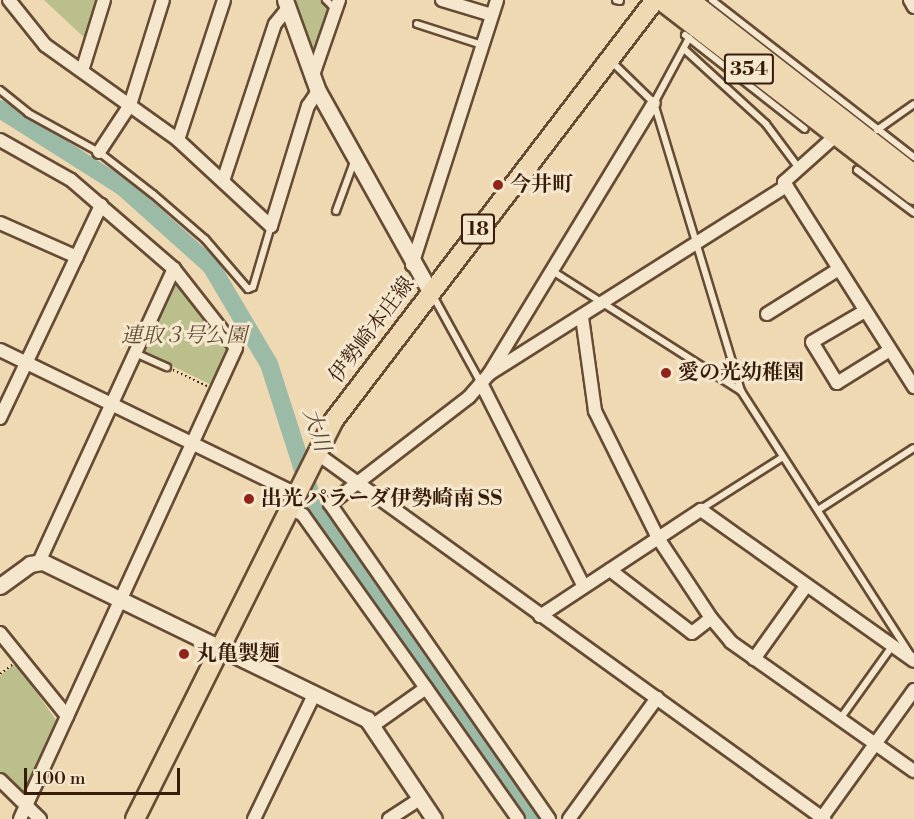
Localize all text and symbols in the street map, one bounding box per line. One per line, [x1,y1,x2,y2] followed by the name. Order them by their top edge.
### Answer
[724,52,774,86] road number: 354
[510,172,573,198] place label: 今井町
[491,178,505,192] marker: 今井町
[460,212,496,246] road number: 18
[324,272,420,388] street label: 伊勢崎本庄線
[121,323,247,349] park label: 連取３号公園
[678,360,804,386] place label: 愛の光幼稚園
[659,366,673,380] marker: 愛の光幼稚園
[297,405,335,455] water label: 大川
[261,486,502,512] place label: 出光 パラーダ伊勢崎南 SS
[242,492,256,506] marker: 出光 パラーダ伊勢崎南 SS
[196,641,280,667] place label: 丸亀製麺
[177,647,191,661] marker: 丸亀製麺
[27,756,183,794] scale bar
[35,767,86,790] text: 100 m

